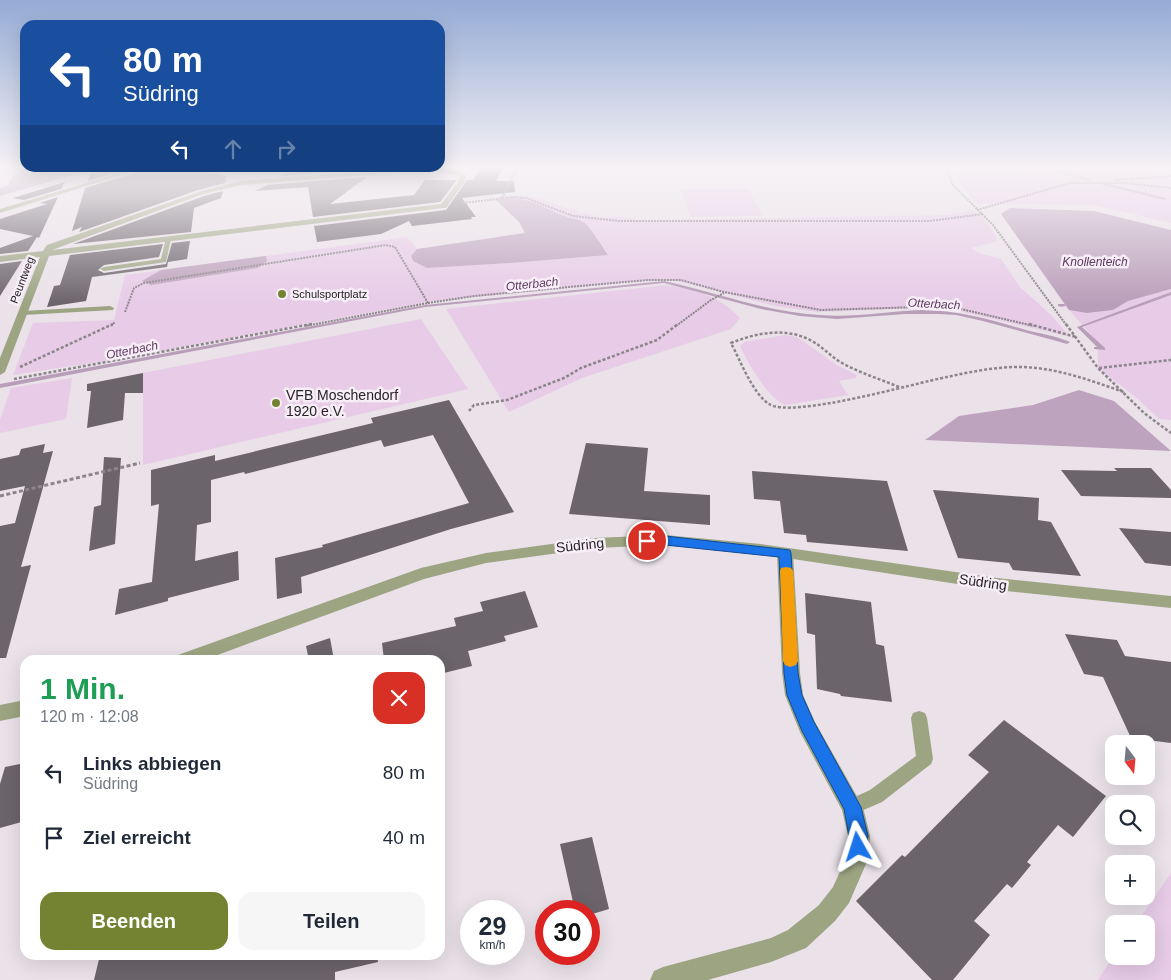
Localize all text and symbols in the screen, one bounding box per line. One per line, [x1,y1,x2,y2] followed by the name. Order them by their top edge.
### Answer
[40,40,105,105] icon: left
[123,40,203,79] text: 80 m
[123,81,199,106] text: Südring
[166,135,194,163] icon: left
[219,135,247,163] icon: ahead
[272,135,300,163] icon: right
[8,255,36,305] street label: Peuntweg
[1062,255,1128,269] water label: Knollenteich
[505,274,559,294] water label: Otterbach
[276,288,288,300] marker: Schulsportplatz
[292,288,367,300] place label: Schulsportplatz
[907,296,961,312] water label: Otterbach
[105,338,160,362] water label: Otterbach
[286,387,398,419] place label: VFB Moschendorf 1920 e.V.
[270,397,282,409] marker: VFB Moschendorf 1920 e.V.
[626,520,668,562] pin
[633,527,661,555] icon: arrive
[555,535,605,555] street label: Südring
[958,571,1008,593] street label: Südring
[40,672,125,705] text: 1 Min.
[373,672,425,724] button: close
[40,708,139,725] text: 120 m · 12:08
[1105,735,1155,785] north arrow
[1105,735,1155,965] map controls
[83,753,221,774] text: Links abbiegen
[40,759,68,787] icon: left
[383,762,425,783] text: 80 m
[83,775,138,792] text: Südring
[1105,795,1155,845] button: search
[831,820,883,872] position arrow
[40,824,68,852] icon: arrive
[83,827,191,848] text: Ziel erreicht
[383,827,425,848] text: 40 m
[1105,855,1155,905] button: +
[40,892,228,950] button: Beenden
[238,892,425,950] button: Teilen
[535,900,600,965] speed limit sign: 30
[479,912,506,940] text: 29
[1105,915,1155,965] button: −
[479,938,506,952] text: km/h

